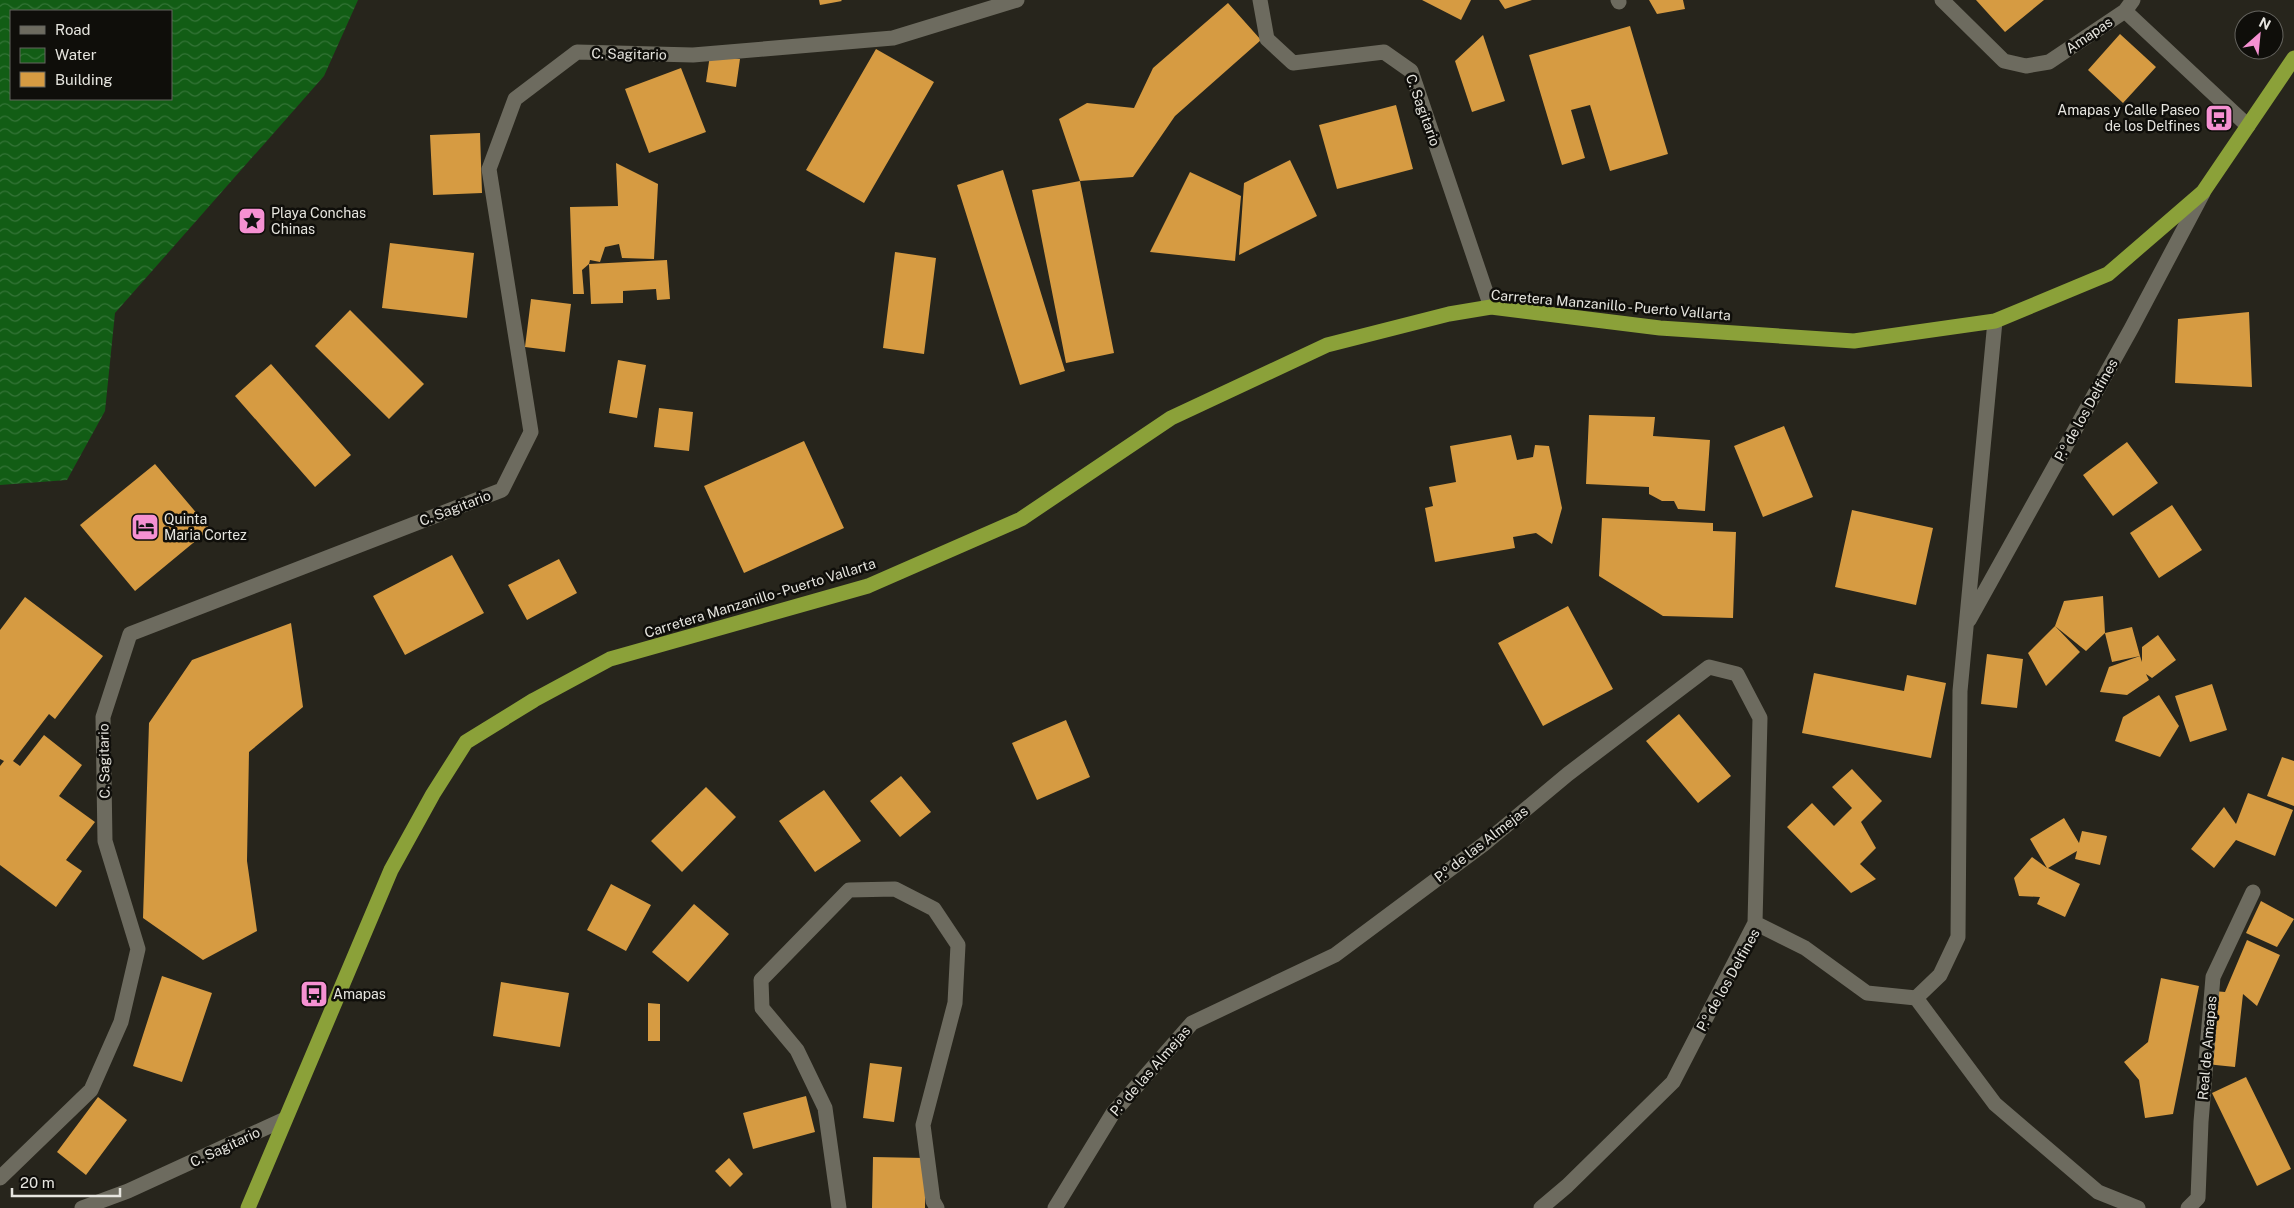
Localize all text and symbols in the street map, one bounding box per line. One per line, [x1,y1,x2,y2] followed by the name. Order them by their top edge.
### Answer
[10,10,172,100] legend
[2234,10,2284,60] north arrow
[2063,14,2115,56] street label: Amapas
[2256,14,2273,33] text: N
[55,21,91,38] text: Road
[591,45,667,63] street label: C. Sagitario
[55,46,97,63] text: Water
[55,71,113,88] text: Building
[1403,72,1443,148] street label: C. Sagitario
[2057,102,2200,134] place label: Amapas y Calle Paseo de los Delfines
[2204,103,2234,133] bus stop icon: Amapas y Calle Paseo de los Delfines
[271,205,366,237] place label: Playa Conchas Chinas
[237,206,267,236] place icon: Playa Conchas Chinas
[1490,287,1732,323] street label: Carretera Manzanillo - Puerto Vallarta
[2051,356,2121,464] street label: P.º de los Delfines
[417,487,493,529] street label: C. Sagitario
[164,511,247,543] place label: Quinta Maria Cortez
[130,512,160,542] hotel icon: Quinta Maria Cortez
[643,555,877,641] street label: Carretera Manzanillo - Puerto Vallarta
[95,723,113,799] street label: C. Sagitario
[1431,803,1531,885] street label: P.º de las Almejas
[1693,926,1763,1034] street label: P.º de los Delfines
[299,979,329,1009] bus stop icon: Amapas
[333,986,386,1002] place label: Amapas
[2194,995,2220,1101] street label: Real de Amapas
[1107,1023,1193,1119] street label: P.º de las Almejas
[188,1124,263,1170] street label: C. Sagitario
[12,1166,120,1198] scale bar
[20,1174,55,1191] text: 20 m

